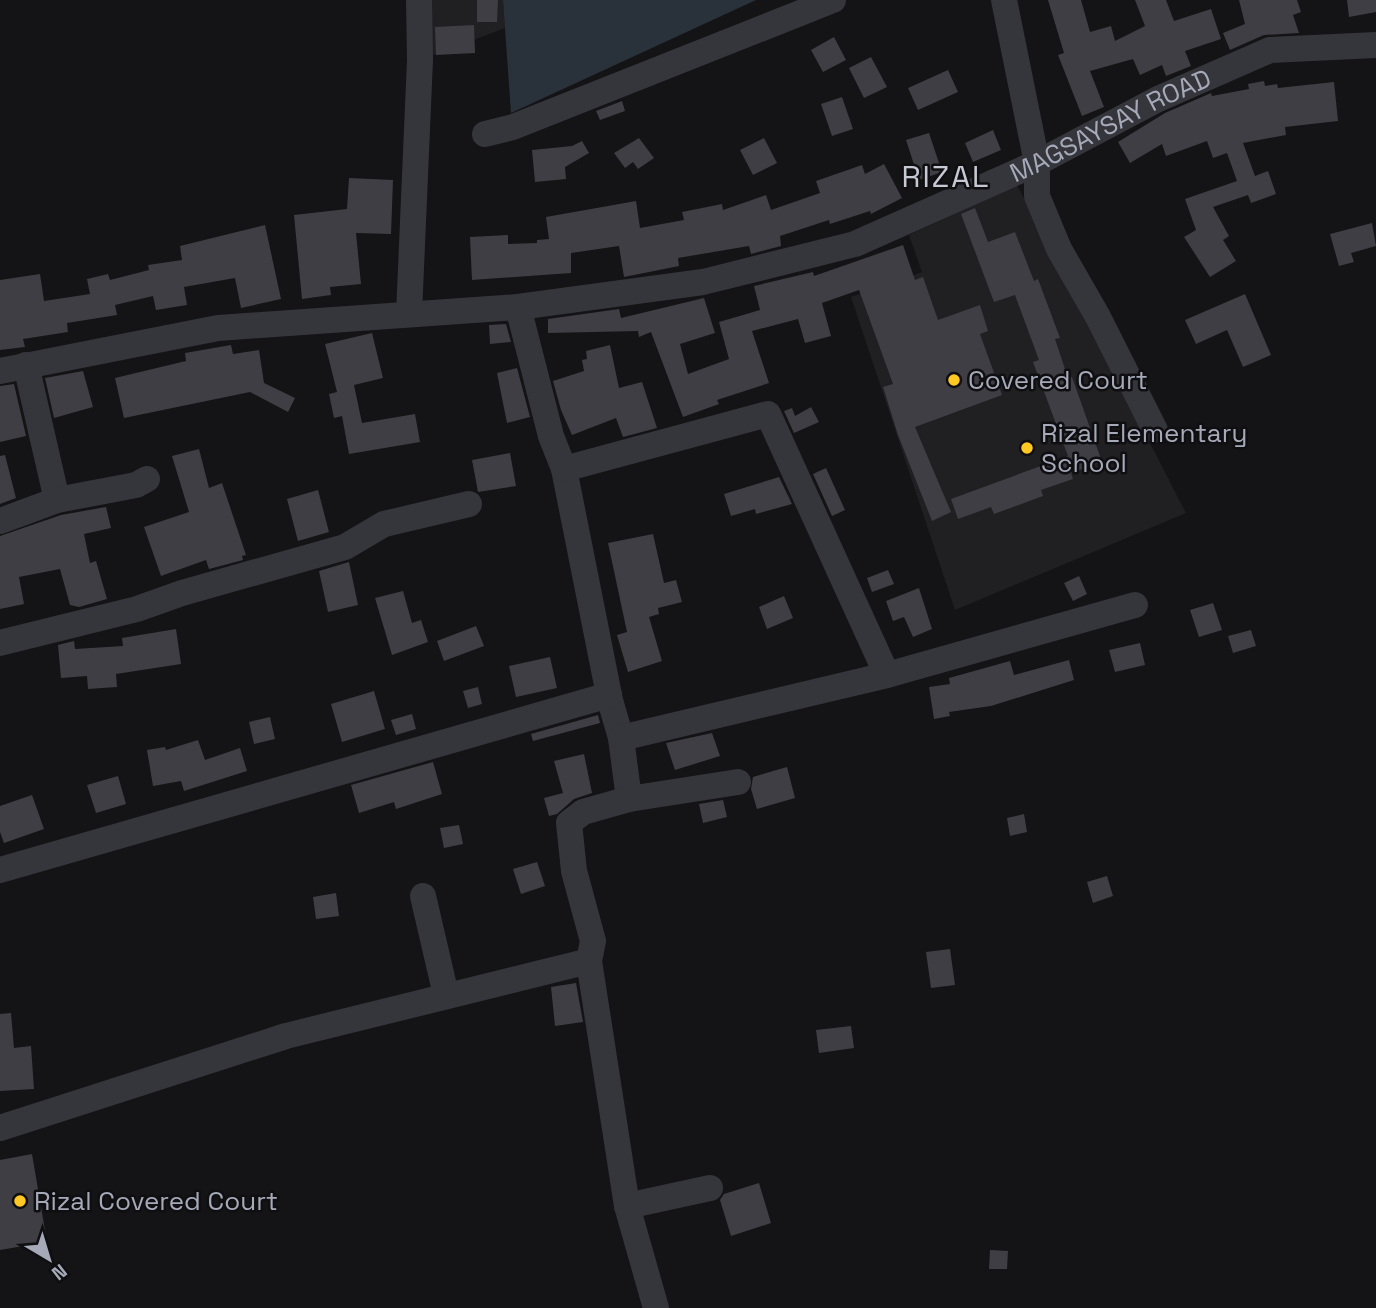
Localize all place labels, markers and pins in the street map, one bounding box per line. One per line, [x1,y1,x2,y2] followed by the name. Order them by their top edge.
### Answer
[968,363,1148,397] place label: Covered Court
[946,372,962,388] marker: Covered Court
[1041,416,1248,480] place label: Rizal Elementary School
[1019,440,1035,456] marker: Rizal Elementary School
[34,1184,278,1218] place label: Rizal Covered Court
[12,1193,28,1209] marker: Rizal Covered Court

